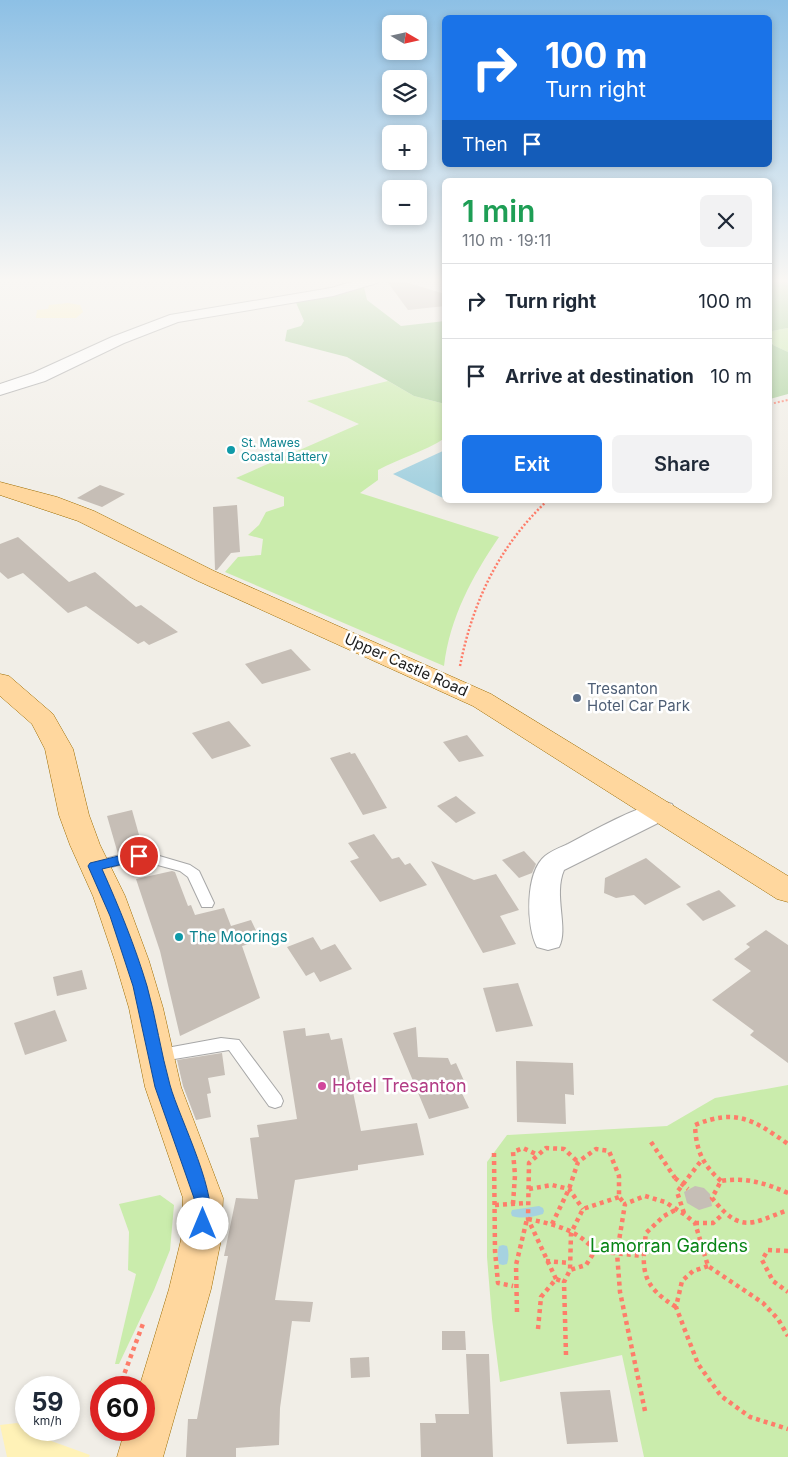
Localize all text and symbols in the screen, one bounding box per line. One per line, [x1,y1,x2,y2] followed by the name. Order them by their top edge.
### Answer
[382,15,428,60] north arrow
[382,15,427,225] map controls
[545,34,648,76] text: 100 m
[462,35,527,100] icon: right
[382,70,427,115] button: layers
[545,76,646,102] text: Turn right
[382,125,427,170] button: +
[518,130,546,158] icon: arrive
[462,133,508,156] text: Then
[382,180,427,225] button: −
[462,193,535,229] text: 1 min
[700,195,752,247] button: close
[462,230,551,250] text: 110 m · 19:11
[462,287,490,315] icon: right
[505,290,596,313] text: Turn right
[698,290,752,313] text: 100 m
[462,362,490,390] icon: arrive
[505,365,694,388] text: Arrive at destination
[710,365,752,388] text: 10 m
[241,435,328,464] place label: St. Mawes Coastal Battery
[462,435,602,493] button: Exit
[612,435,752,493] button: Share
[225,444,237,456] marker: St. Mawes Coastal Battery
[342,629,471,700] street label: Upper Castle Road
[587,679,691,715] place label: Tresanton Hotel Car Park
[571,692,583,704] marker: Tresanton Hotel Car Park
[118,835,160,877] pin
[125,842,153,870] icon: arrive
[189,927,288,946] place label: The Moorings
[173,931,185,943] marker: The Moorings
[332,1075,467,1096] place label: Hotel Tresanton
[316,1080,328,1092] marker: Hotel Tresanton
[176,1197,228,1249] position arrow
[590,1235,748,1256] park label: Lamorran Gardens
[90,1376,155,1441] speed limit sign: 60
[31,1387,64,1417] text: 59
[33,1413,62,1428] text: km/h

